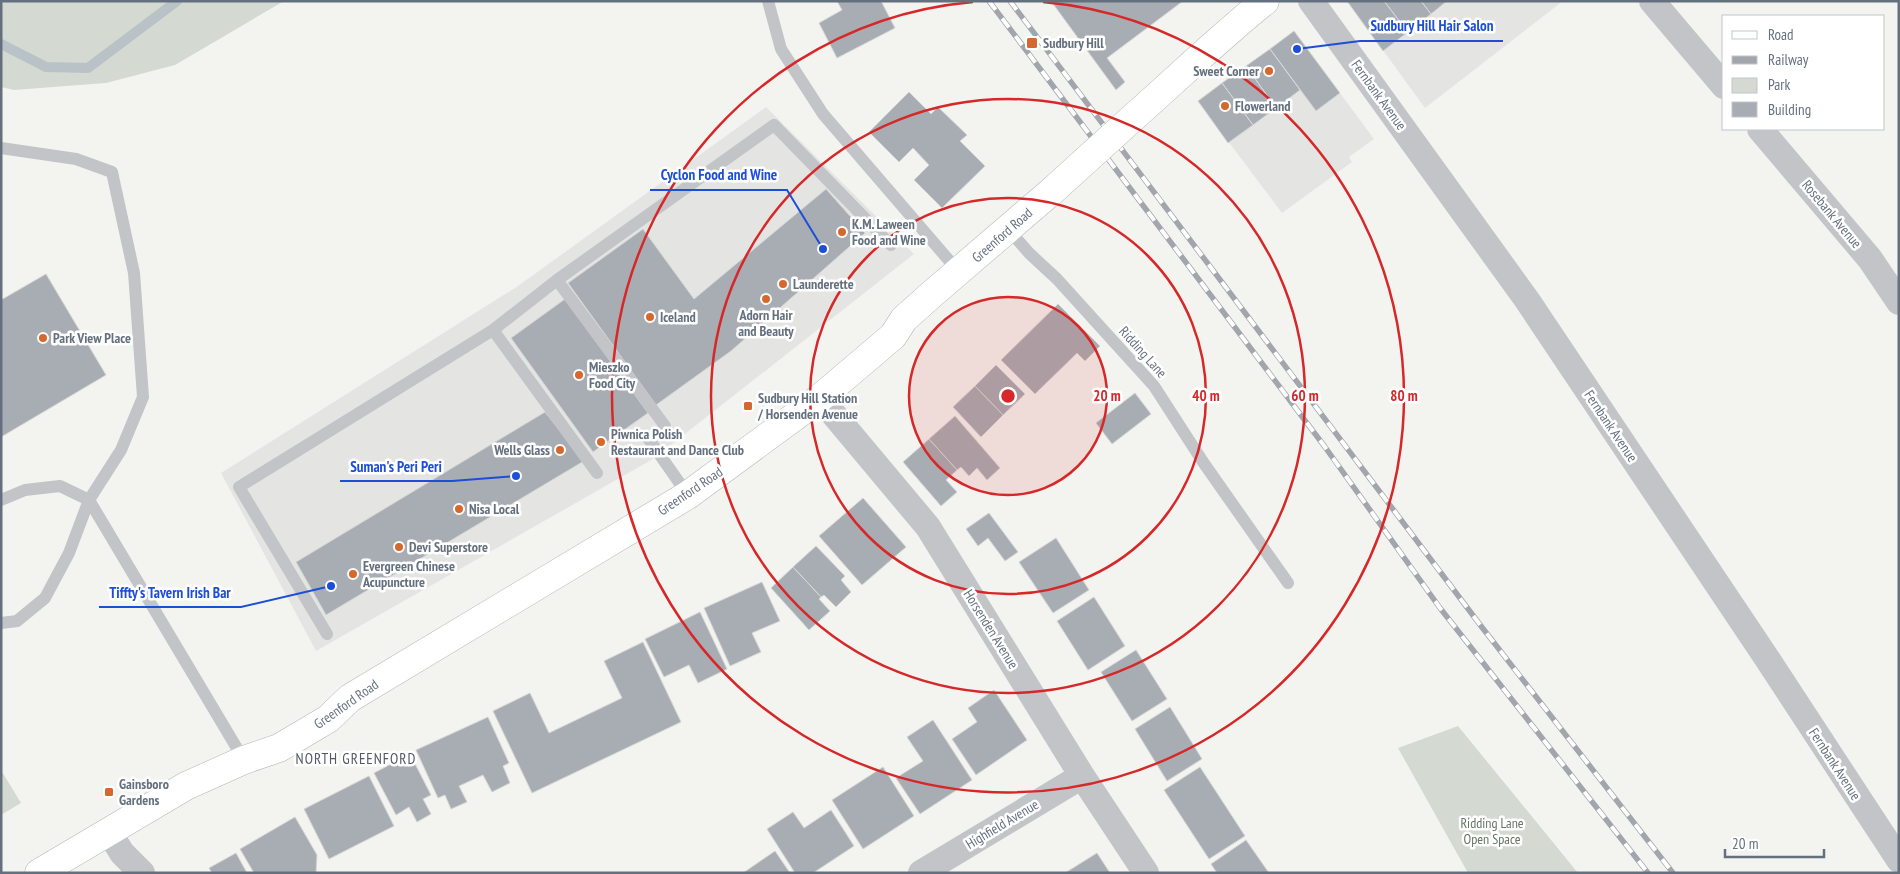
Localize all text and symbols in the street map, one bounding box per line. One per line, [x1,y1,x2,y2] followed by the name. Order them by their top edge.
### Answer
[1360,11,1503,41] callout: Sudbury Hill Hair Salon
[1722,15,1885,130] legend
[1371,16,1494,35] text: Sudbury Hill Hair Salon
[1768,25,1794,44] text: Road
[1043,34,1104,52] place label: Sudbury Hill
[1025,36,1039,50] marker: Sudbury Hill
[1768,50,1809,69] text: Railway
[1347,56,1411,134] street label: Fernbank Avenue
[1193,62,1260,80] place label: Sweet Corner
[1263,65,1275,77] marker: Sweet Corner
[1768,75,1790,94] text: Park
[1235,97,1290,115] place label: Flowerland
[1219,100,1231,112] marker: Flowerland
[1768,100,1811,119] text: Building
[650,160,787,190] callout: Cyclon Food and Wine
[661,165,777,184] text: Cyclon Food and Wine
[1798,176,1866,252] street label: Rosebank Avenue
[968,204,1036,266] street label: Greenford Road
[852,215,926,249] place label: K.M. Laween Food and Wine
[836,226,848,238] marker: K.M. Laween Food and Wine
[793,275,854,293] place label: Launderette
[777,278,789,290] marker: Launderette
[760,293,772,305] marker: Adorn Hair and Beauty
[738,306,794,340] place label: Adorn Hair and Beauty
[660,308,696,326] place label: Iceland
[644,311,656,323] marker: Iceland
[1115,322,1171,382] street label: Ridding Lane
[53,329,131,347] place label: Park View Place
[37,332,49,344] marker: Park View Place
[589,358,636,392] place label: Mieszko Food City
[573,369,585,381] marker: Mieszko Food City
[1093,386,1121,405] text: 20 m
[1192,386,1220,405] text: 40 m
[1291,386,1319,405] text: 60 m
[1390,386,1418,405] text: 80 m
[999,387,1017,405] centre of rings
[1580,387,1642,465] street label: Fernbank Avenue
[757,389,858,423] place label: Sudbury Hill Station / Horsenden Avenue
[742,400,754,412] marker: Sudbury Hill Station / Horsenden Avenue
[611,425,744,459] place label: Piwnica Polish Restaurant and Dance Club
[595,436,607,448] marker: Piwnica Polish Restaurant and Dance Club
[493,441,550,459] place label: Wells Glass
[554,444,566,456] marker: Wells Glass
[340,451,452,481] callout: Suman's Peri Peri
[350,457,442,476] text: Suman's Peri Peri
[654,463,726,519] street label: Greenford Road
[469,500,520,518] place label: Nisa Local
[453,503,465,515] marker: Nisa Local
[409,538,488,556] place label: Devi Superstore
[393,541,405,553] marker: Devi Superstore
[362,557,455,591] place label: Evergreen Chinese Acupuncture
[347,568,359,580] marker: Evergreen Chinese Acupuncture
[99,577,241,607] callout: Tiffty's Tavern Irish Bar
[109,583,231,602] text: Tiffty's Tavern Irish Bar
[960,586,1023,672] street label: Horsenden Avenue
[310,675,382,733] street label: Greenford Road
[1805,725,1865,804] street label: Fernbank Avenue
[296,749,416,768] district label: NORTH GREENFORD
[119,775,169,809] place label: Gainsboro Gardens
[103,786,115,798] marker: Gainsboro Gardens
[962,795,1042,853] street label: Highfield Avenue
[1460,814,1524,848] park label: Ridding Lane Open Space
[1725,826,1824,858] scale bar
[1732,834,1758,853] text: 20 m

